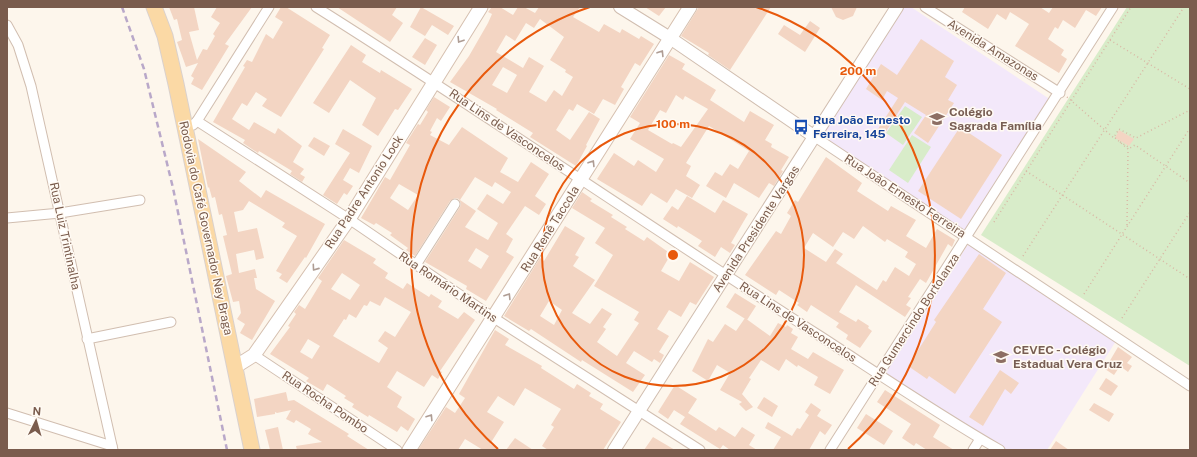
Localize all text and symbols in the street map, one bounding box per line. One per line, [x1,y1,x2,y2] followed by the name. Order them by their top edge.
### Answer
[945,16,1041,84] street label: Avenida Amazonas
[457,36,465,43] one-way arrow
[657,50,664,57] one-way arrow
[840,64,876,78] text: 200 m
[446,86,568,174] street label: Rua Lins de Vasconcelos
[949,105,1042,133] place label: Colégio Sagrada Família
[928,110,946,128] school or university icon: Colégio Sagrada Família
[813,113,911,141] place label: Rua João Ernesto Ferreira, 145
[656,117,690,131] text: 100 m
[792,118,810,136] bus stop icon: Rua João Ernesto Ferreira, 145
[176,120,236,336] street label: Rodovia do Café Governador Ney Braga
[322,132,406,252] street label: Rua Padre Antonio Lock
[842,151,968,241] street label: Rua João Ernesto Ferreira
[588,160,595,167] one-way arrow
[710,163,802,295] street label: Avenida Presidente Vargas
[47,181,83,291] street label: Rua Luiz Trintinalha
[518,183,582,275] street label: Rua Renê Taccola
[666,248,680,262] centre of rings
[396,249,500,325] street label: Rua Romário Martins
[866,251,962,389] street label: Rua Gumercindo Bortolanza
[313,263,320,270] one-way arrow
[737,279,859,365] street label: Rua Lins de Vasconcelos
[503,293,511,300] one-way arrow
[1013,343,1122,371] place label: CEVEC - Colégio Estadual Vera Cruz
[992,348,1010,366] school or university icon: CEVEC - Colégio Estadual Vera Cruz
[279,368,371,436] street label: Rua Rocha Pombo
[16,401,56,441] north arrow
[32,405,42,417] text: N
[425,414,433,421] one-way arrow

